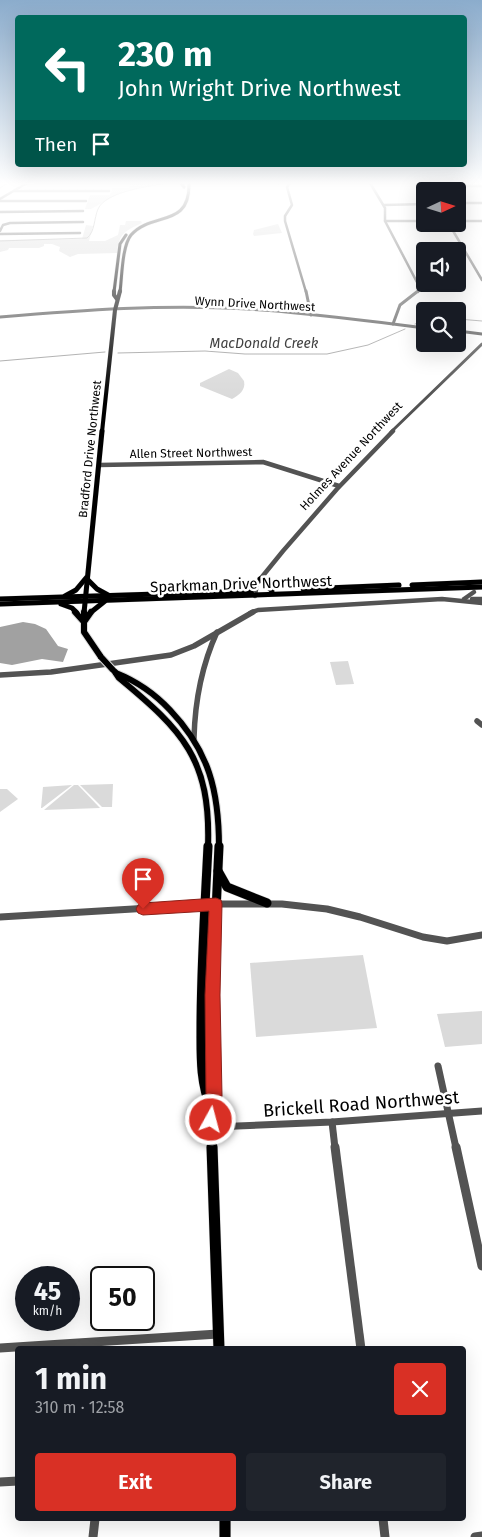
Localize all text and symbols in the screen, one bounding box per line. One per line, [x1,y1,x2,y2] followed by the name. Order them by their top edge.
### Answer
[118,33,212,75] text: 230 m
[35,35,100,100] icon: left
[118,75,401,102] text: John Wright Drive Northwest
[87,130,115,158] icon: arrive
[35,133,77,156] text: Then
[416,182,466,232] north arrow
[416,182,466,352] map controls
[416,242,466,292] button: sound
[194,294,316,314] street label: Wynn Drive Northwest
[416,302,466,352] button: search
[210,335,319,352] water label: MacDonald Creek
[76,379,104,519] street label: Bradford Drive Northwest
[297,398,406,513] street label: Holmes Avenue Northwest
[130,445,253,461] street label: Allen Street Northwest
[150,572,333,596] street label: Sparkman Drive Northwest
[122,858,164,909] pin
[129,865,157,893] icon: arrive
[262,1086,460,1122] street label: Brickell Road Northwest
[184,1093,236,1145] position arrow
[90,1266,155,1331] speed limit sign: 50
[34,1277,61,1307] text: 45
[33,1304,62,1318] text: km/h
[35,1361,107,1397] text: 1 min
[394,1363,446,1415] button: close
[35,1398,124,1417] text: 310 m · 12:58
[35,1453,236,1511] button: Exit
[246,1453,446,1511] button: Share

